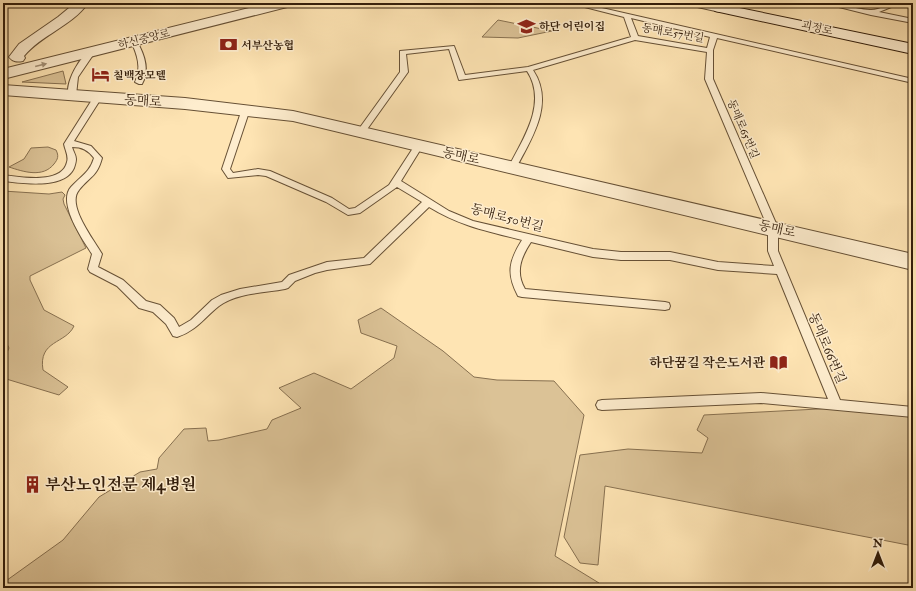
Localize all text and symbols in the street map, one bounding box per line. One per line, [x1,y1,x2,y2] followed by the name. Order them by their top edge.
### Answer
[516,16,536,36] school or university icon: 하단 어린이집
[800,18,834,38] street label: 괴정로
[539,20,605,33] place label: 하단 어린이집
[641,21,705,45] street label: 동매로57번길
[117,26,172,52] street label: 하신중앙로
[218,35,238,55] bank icon: 서부산농협
[241,39,294,52] place label: 서부산농협
[35,61,47,67] one-way arrow
[90,65,110,85] hotel icon: 칠백장모텔
[113,69,167,82] place label: 칠백장모텔
[124,92,163,110] street label: 동매로
[725,97,761,161] street label: 동매로65번길
[441,144,482,168] street label: 동매로
[469,201,545,235] street label: 동매로50번길
[757,217,798,241] street label: 동매로
[805,310,849,386] street label: 동매로66번길
[768,353,788,373] library icon: 하단꿈길 작은도서관
[649,355,765,371] place label: 하단꿈길 작은도서관
[22,475,42,495] building icon: 부산노인전문 제4병원
[45,475,196,495] place label: 부산노인전문 제4병원
[858,533,898,573] north arrow
[872,537,884,550] text: N

